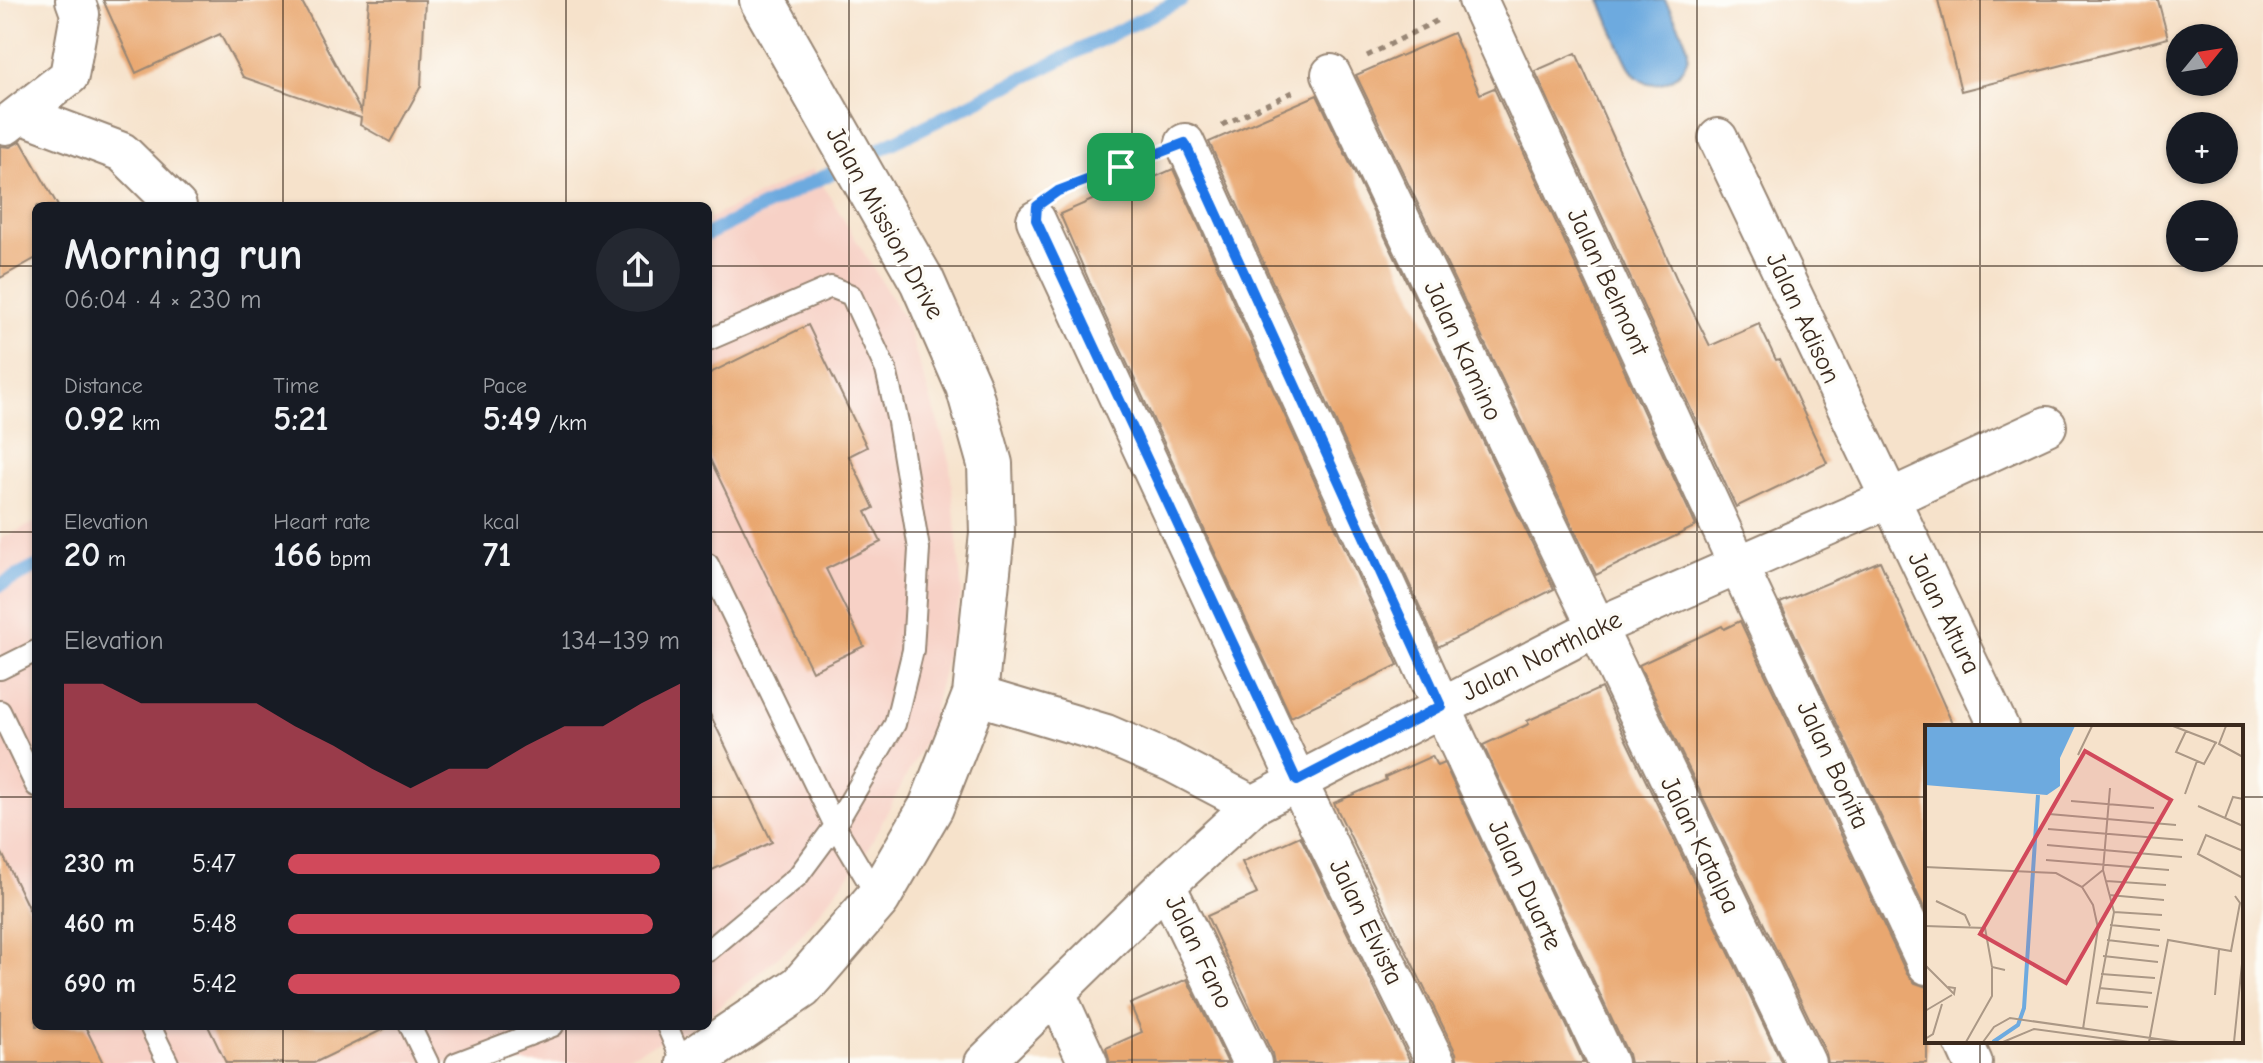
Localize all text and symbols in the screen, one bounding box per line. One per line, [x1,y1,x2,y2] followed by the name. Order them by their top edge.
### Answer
[2166,24,2238,96] north arrow
[2166,24,2238,272] map controls
[2166,112,2238,184] button: +
[820,122,950,324] street label: Jalan Mission Drive
[1087,133,1155,201] pin
[1099,145,1143,189] icon: arrive
[2166,200,2238,272] button: −
[1561,203,1656,362] street label: Jalan Belmont
[596,228,680,312] button: share
[64,229,303,280] text: Morning run
[1760,248,1846,388] street label: Jalan Adison
[1418,276,1508,426] street label: Jalan Kamino
[64,285,262,315] text: 06:04 · 4 × 230 m
[64,373,143,399] text: Distance
[273,373,319,399] text: Time
[483,373,527,399] text: Pace
[64,399,124,439] text: 0.92
[273,399,329,439] text: 5:21
[483,399,541,439] text: 5:49
[124,410,161,436] text: km
[541,410,587,436] text: /km
[64,509,148,535] text: Elevation
[273,509,370,535] text: Heart rate
[483,509,520,535] text: kcal
[64,535,100,575] text: 20
[273,535,322,575] text: 166
[483,535,511,575] text: 71
[100,546,126,572] text: m
[322,546,371,572] text: bpm
[1902,547,1986,679] street label: Jalan Altura
[1457,604,1627,708] street label: Jalan Northlake
[64,626,164,656] text: Elevation
[561,626,680,656] text: 134–139 m
[1790,696,1876,834] street label: Jalan Bonita
[1925,725,2243,1043] inset map
[1654,772,1746,918] street label: Jalan Katalpa
[1482,815,1568,955] street label: Jalan Duarte
[64,849,135,879] text: 230 m
[192,849,236,879] text: 5:47
[1323,854,1409,990] street label: Jalan Elvista
[1159,890,1239,1014] street label: Jalan Fano
[64,909,135,939] text: 460 m
[192,909,237,939] text: 5:48
[64,969,136,999] text: 690 m
[192,969,237,999] text: 5:42

